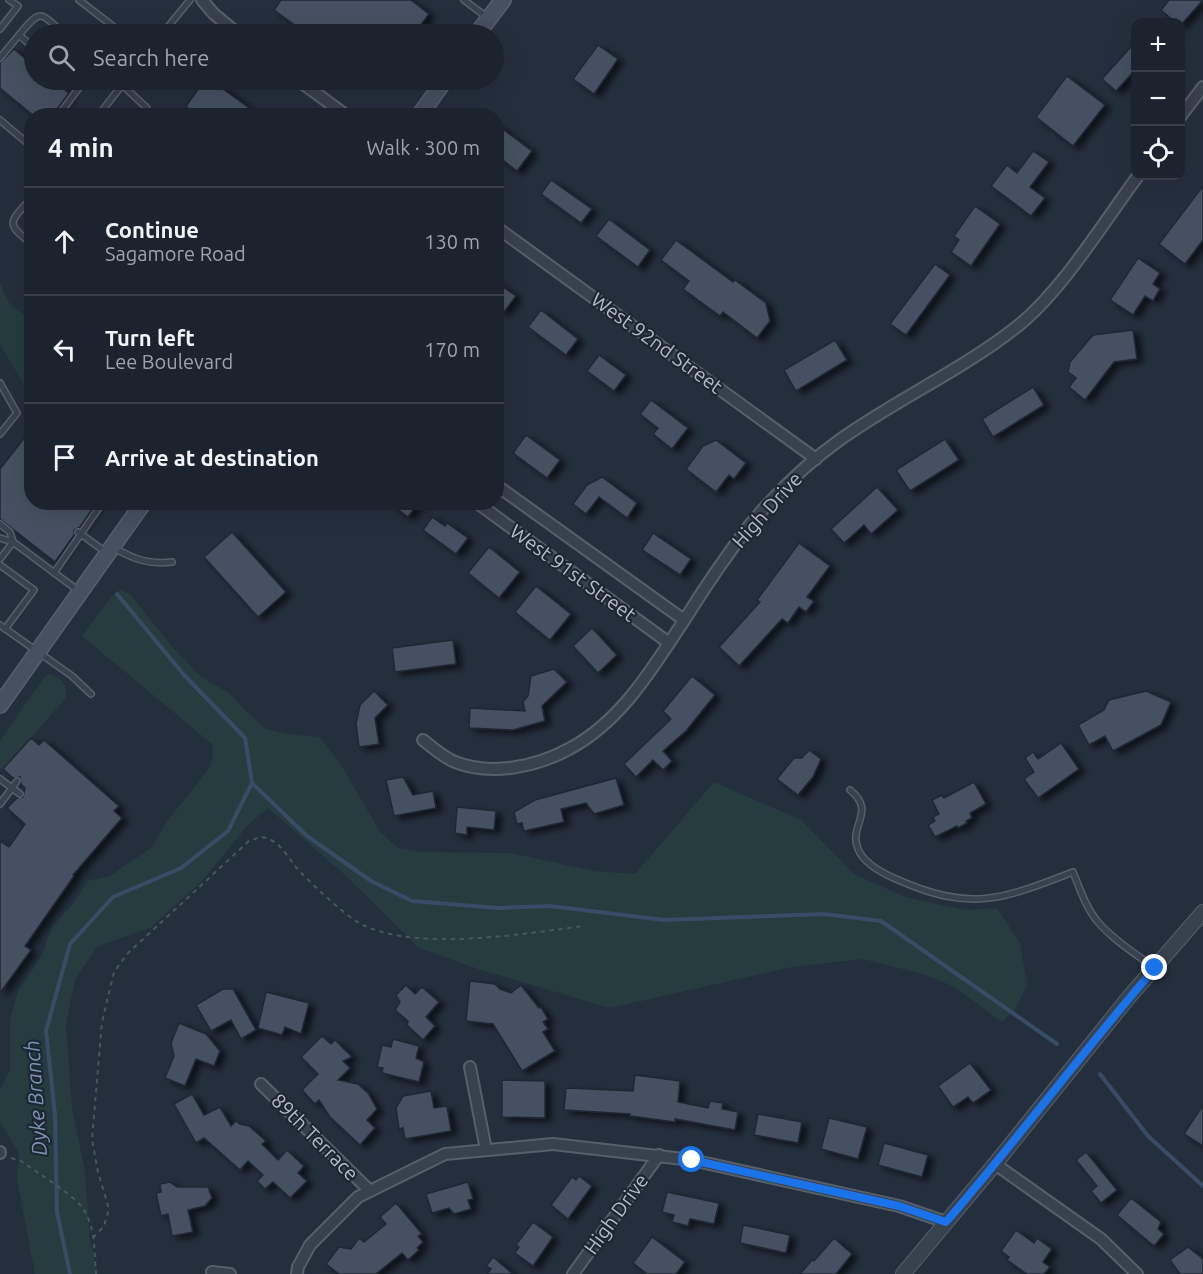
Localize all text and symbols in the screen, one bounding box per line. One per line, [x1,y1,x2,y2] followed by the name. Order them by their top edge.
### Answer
[1131,18,1185,180] map controls
[1131,18,1185,72] button: +
[24,24,504,90] search box
[45,41,78,74] icon: search
[93,45,209,70] text: Search here
[1131,72,1185,126] button: −
[1131,126,1185,180] button: locate
[48,133,114,162] text: 4 min
[367,136,480,159] text: Walk · 300 m
[105,217,199,242] text: Continue
[48,225,81,258] icon: ahead
[424,230,480,253] text: 130 m
[105,242,246,265] text: Sagamore Road
[587,287,727,398] street label: West 92nd Street
[105,325,195,350] text: Turn left
[48,333,81,366] icon: left
[424,338,480,361] text: 170 m
[105,350,233,373] text: Lee Boulevard
[48,441,81,474] icon: arrive
[105,445,319,470] text: Arrive at destination
[727,467,806,552] street label: High Drive
[506,519,641,626] street label: West 91st Street
[1141,954,1167,980] route end
[19,1040,51,1157] water label: Dyke Branch
[267,1088,364,1185] street label: 89th Terrace
[678,1146,704,1172] route start
[579,1169,652,1258] street label: High Drive

